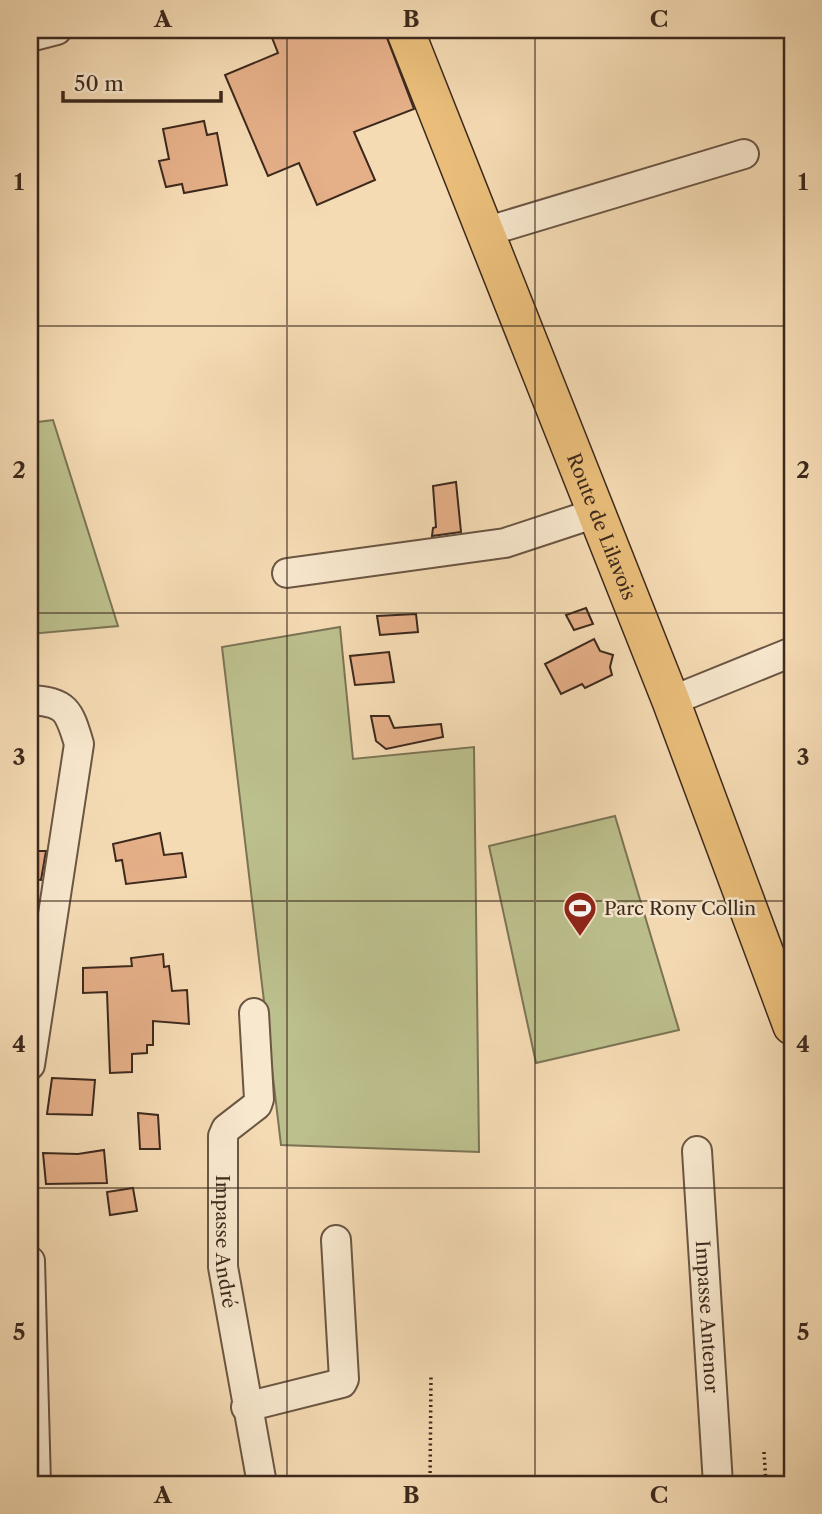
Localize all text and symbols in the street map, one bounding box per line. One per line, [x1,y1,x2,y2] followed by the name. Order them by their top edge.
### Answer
[153,5,173,33] text: A
[402,5,420,33] text: B
[650,5,668,33] text: C
[63,60,220,104] scale bar
[74,71,124,96] text: 50 m
[14,168,25,196] text: 1
[798,168,809,196] text: 1
[562,450,641,603] street label: Route de Lilavois
[12,456,26,484] text: 2
[796,456,810,484] text: 2
[13,743,26,771] text: 3
[797,743,810,771] text: 3
[561,889,599,938] sports icon: Parc Rony Collin
[604,897,756,920] place label: Parc Rony Collin
[12,1030,26,1058] text: 4
[796,1030,810,1058] text: 4
[212,1175,242,1310] street label: Impasse André
[691,1240,724,1394] street label: Impasse Antenor
[13,1318,25,1346] text: 5
[797,1318,809,1346] text: 5
[153,1481,173,1509] text: A
[402,1481,420,1509] text: B
[650,1481,668,1509] text: C

